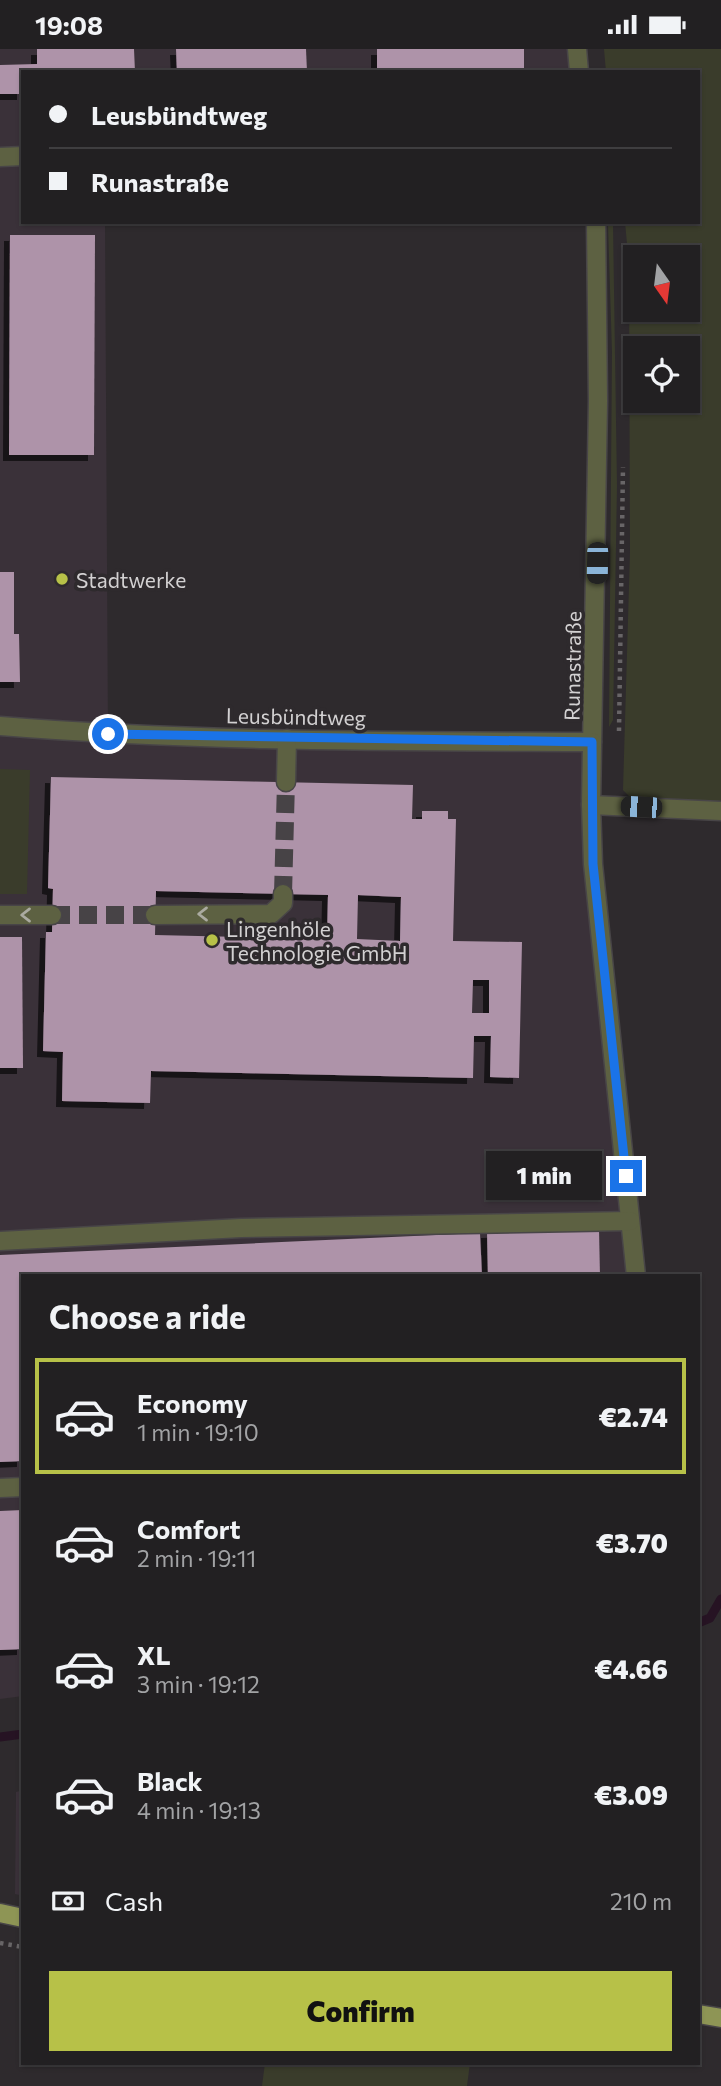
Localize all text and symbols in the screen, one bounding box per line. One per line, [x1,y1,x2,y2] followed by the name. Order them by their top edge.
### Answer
[35,9,103,40] text: 19:08
[91,99,267,130] text: Leusbündtweg
[91,166,229,197] text: Runastraße
[623,245,700,322] north arrow
[623,245,700,413] map controls
[623,336,700,413] button: locate
[587,542,608,584] car
[76,567,186,592] place label: Stadtwerke
[54,571,70,587] marker: Stadtwerke
[559,611,585,721] street label: Runastraße
[226,702,366,730] street label: Leusbündtweg
[92,718,124,750] route start
[620,795,663,819] car
[198,906,208,922] one-way arrow
[20,907,31,923] one-way arrow
[226,916,408,965] place label: Lingenhöle Technologie GmbH
[204,932,220,948] marker: Lingenhöle Technologie GmbH
[486,1151,602,1201] callout: 1 min
[610,1160,642,1192] route end
[516,1161,572,1189] text: 1 min
[49,1296,246,1336] text: Choose a ride
[53,1385,116,1448] icon: car
[137,1387,248,1418] text: Economy
[598,1401,668,1432] text: €2.74
[137,1418,259,1446] text: 1 min · 19:10
[53,1511,116,1574] icon: car
[137,1513,240,1544] text: Comfort
[596,1527,668,1558] text: €3.70
[137,1544,256,1572] text: 2 min · 19:11
[53,1637,116,1700] icon: car
[137,1639,171,1670] text: XL
[594,1653,668,1684] text: €4.66
[137,1670,260,1698] text: 3 min · 19:12
[53,1763,116,1826] icon: car
[137,1765,203,1796] text: Black
[594,1779,668,1810] text: €3.09
[137,1796,261,1824] text: 4 min · 19:13
[49,1882,87,1920] icon: cash
[105,1885,163,1916] text: Cash
[610,1887,672,1915] text: 210 m
[49,1971,672,2051] button: Confirm

